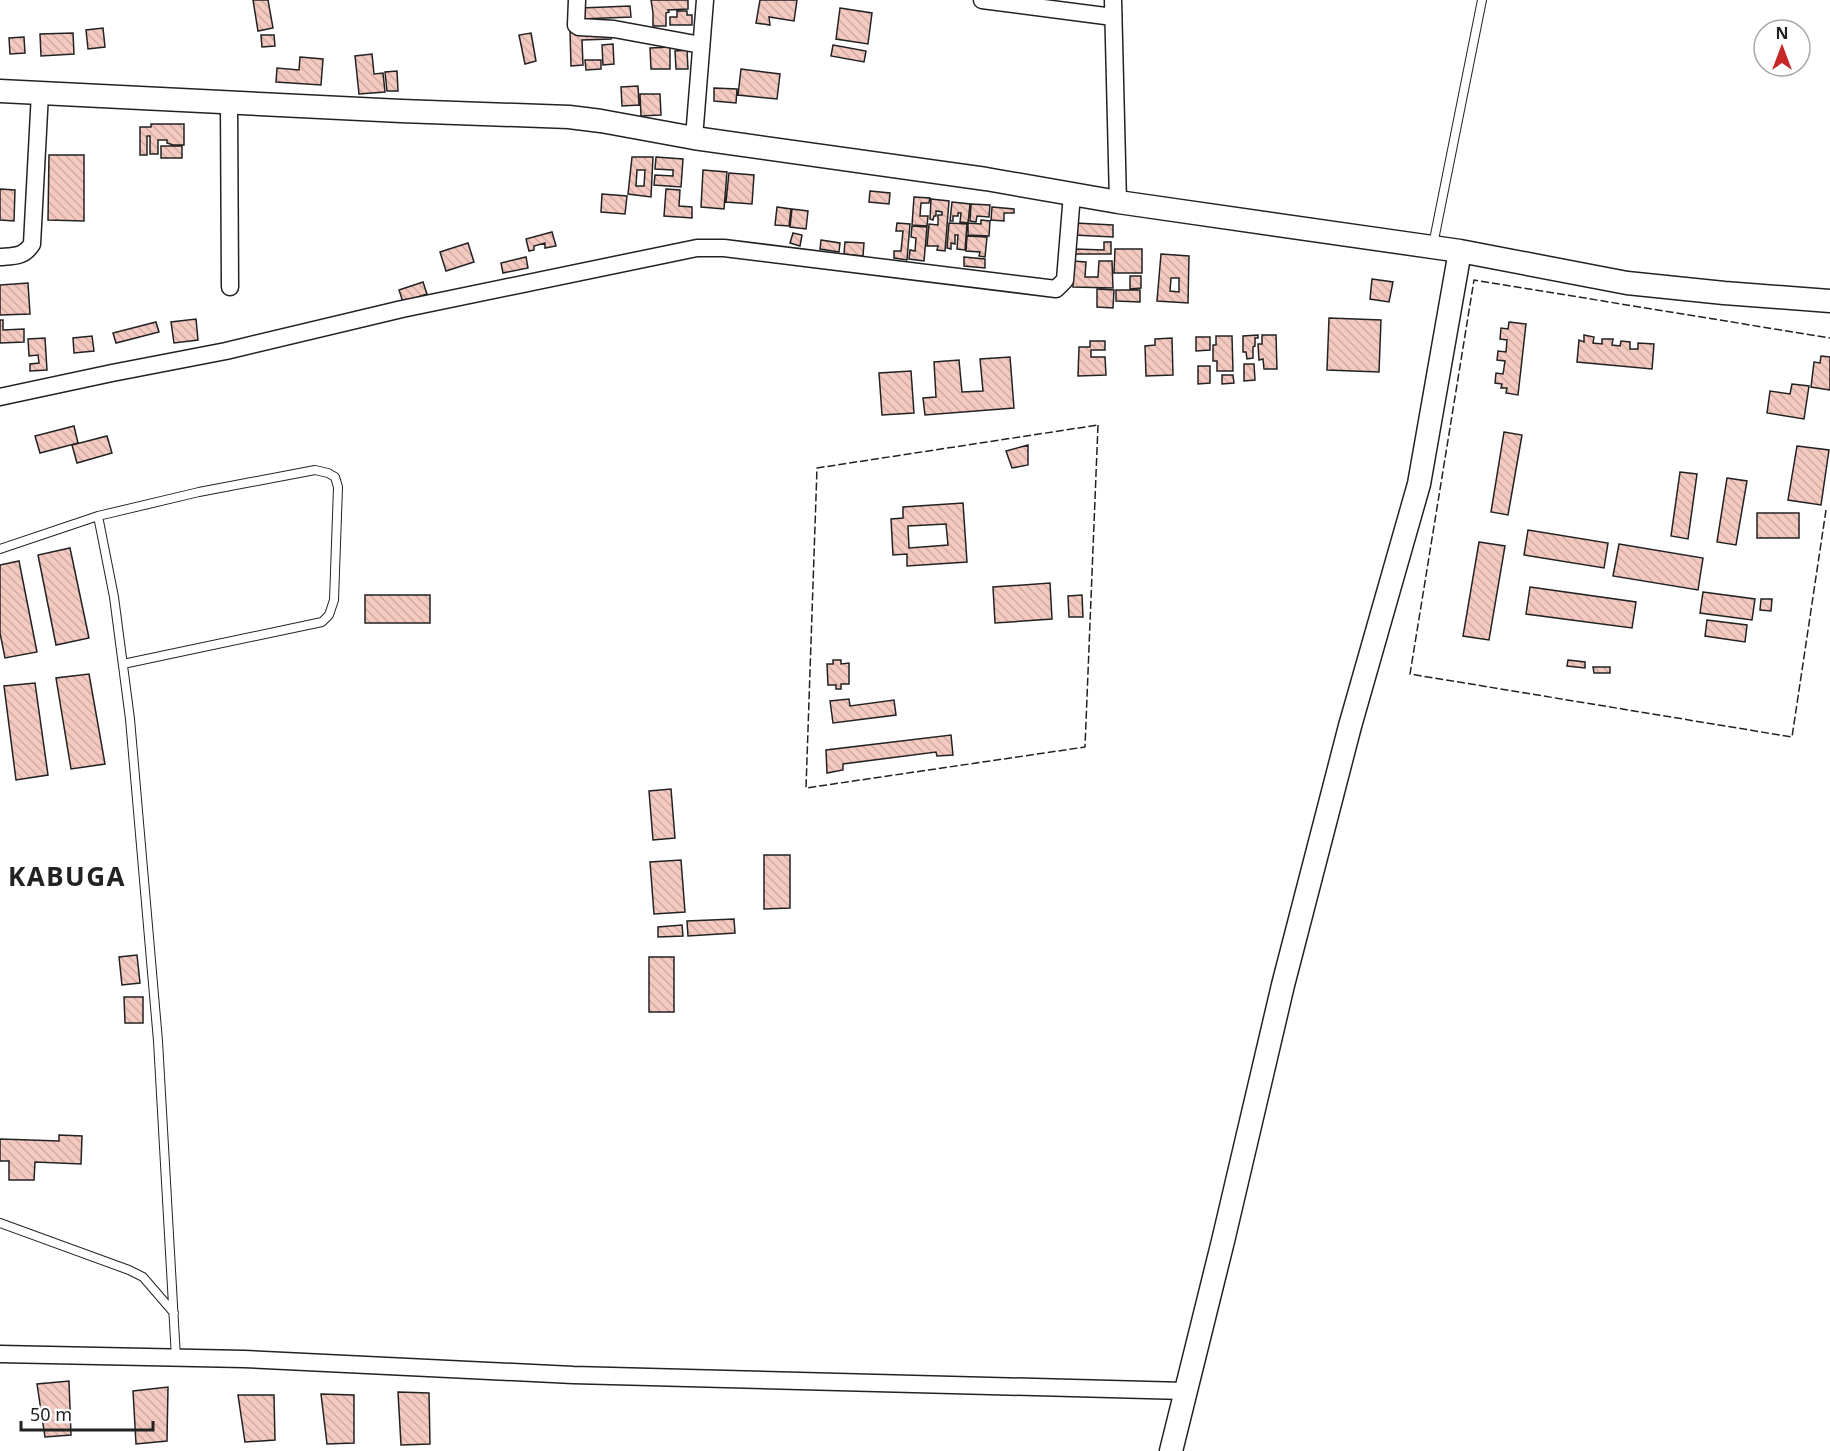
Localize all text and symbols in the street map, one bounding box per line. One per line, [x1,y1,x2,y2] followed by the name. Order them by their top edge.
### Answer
[1752,18,1812,78] north arrow
[1775,22,1789,44] text: N
[8,858,126,894] district label: KABUGA
[21,1394,153,1432] scale bar
[30,1402,72,1426] text: 50 m

